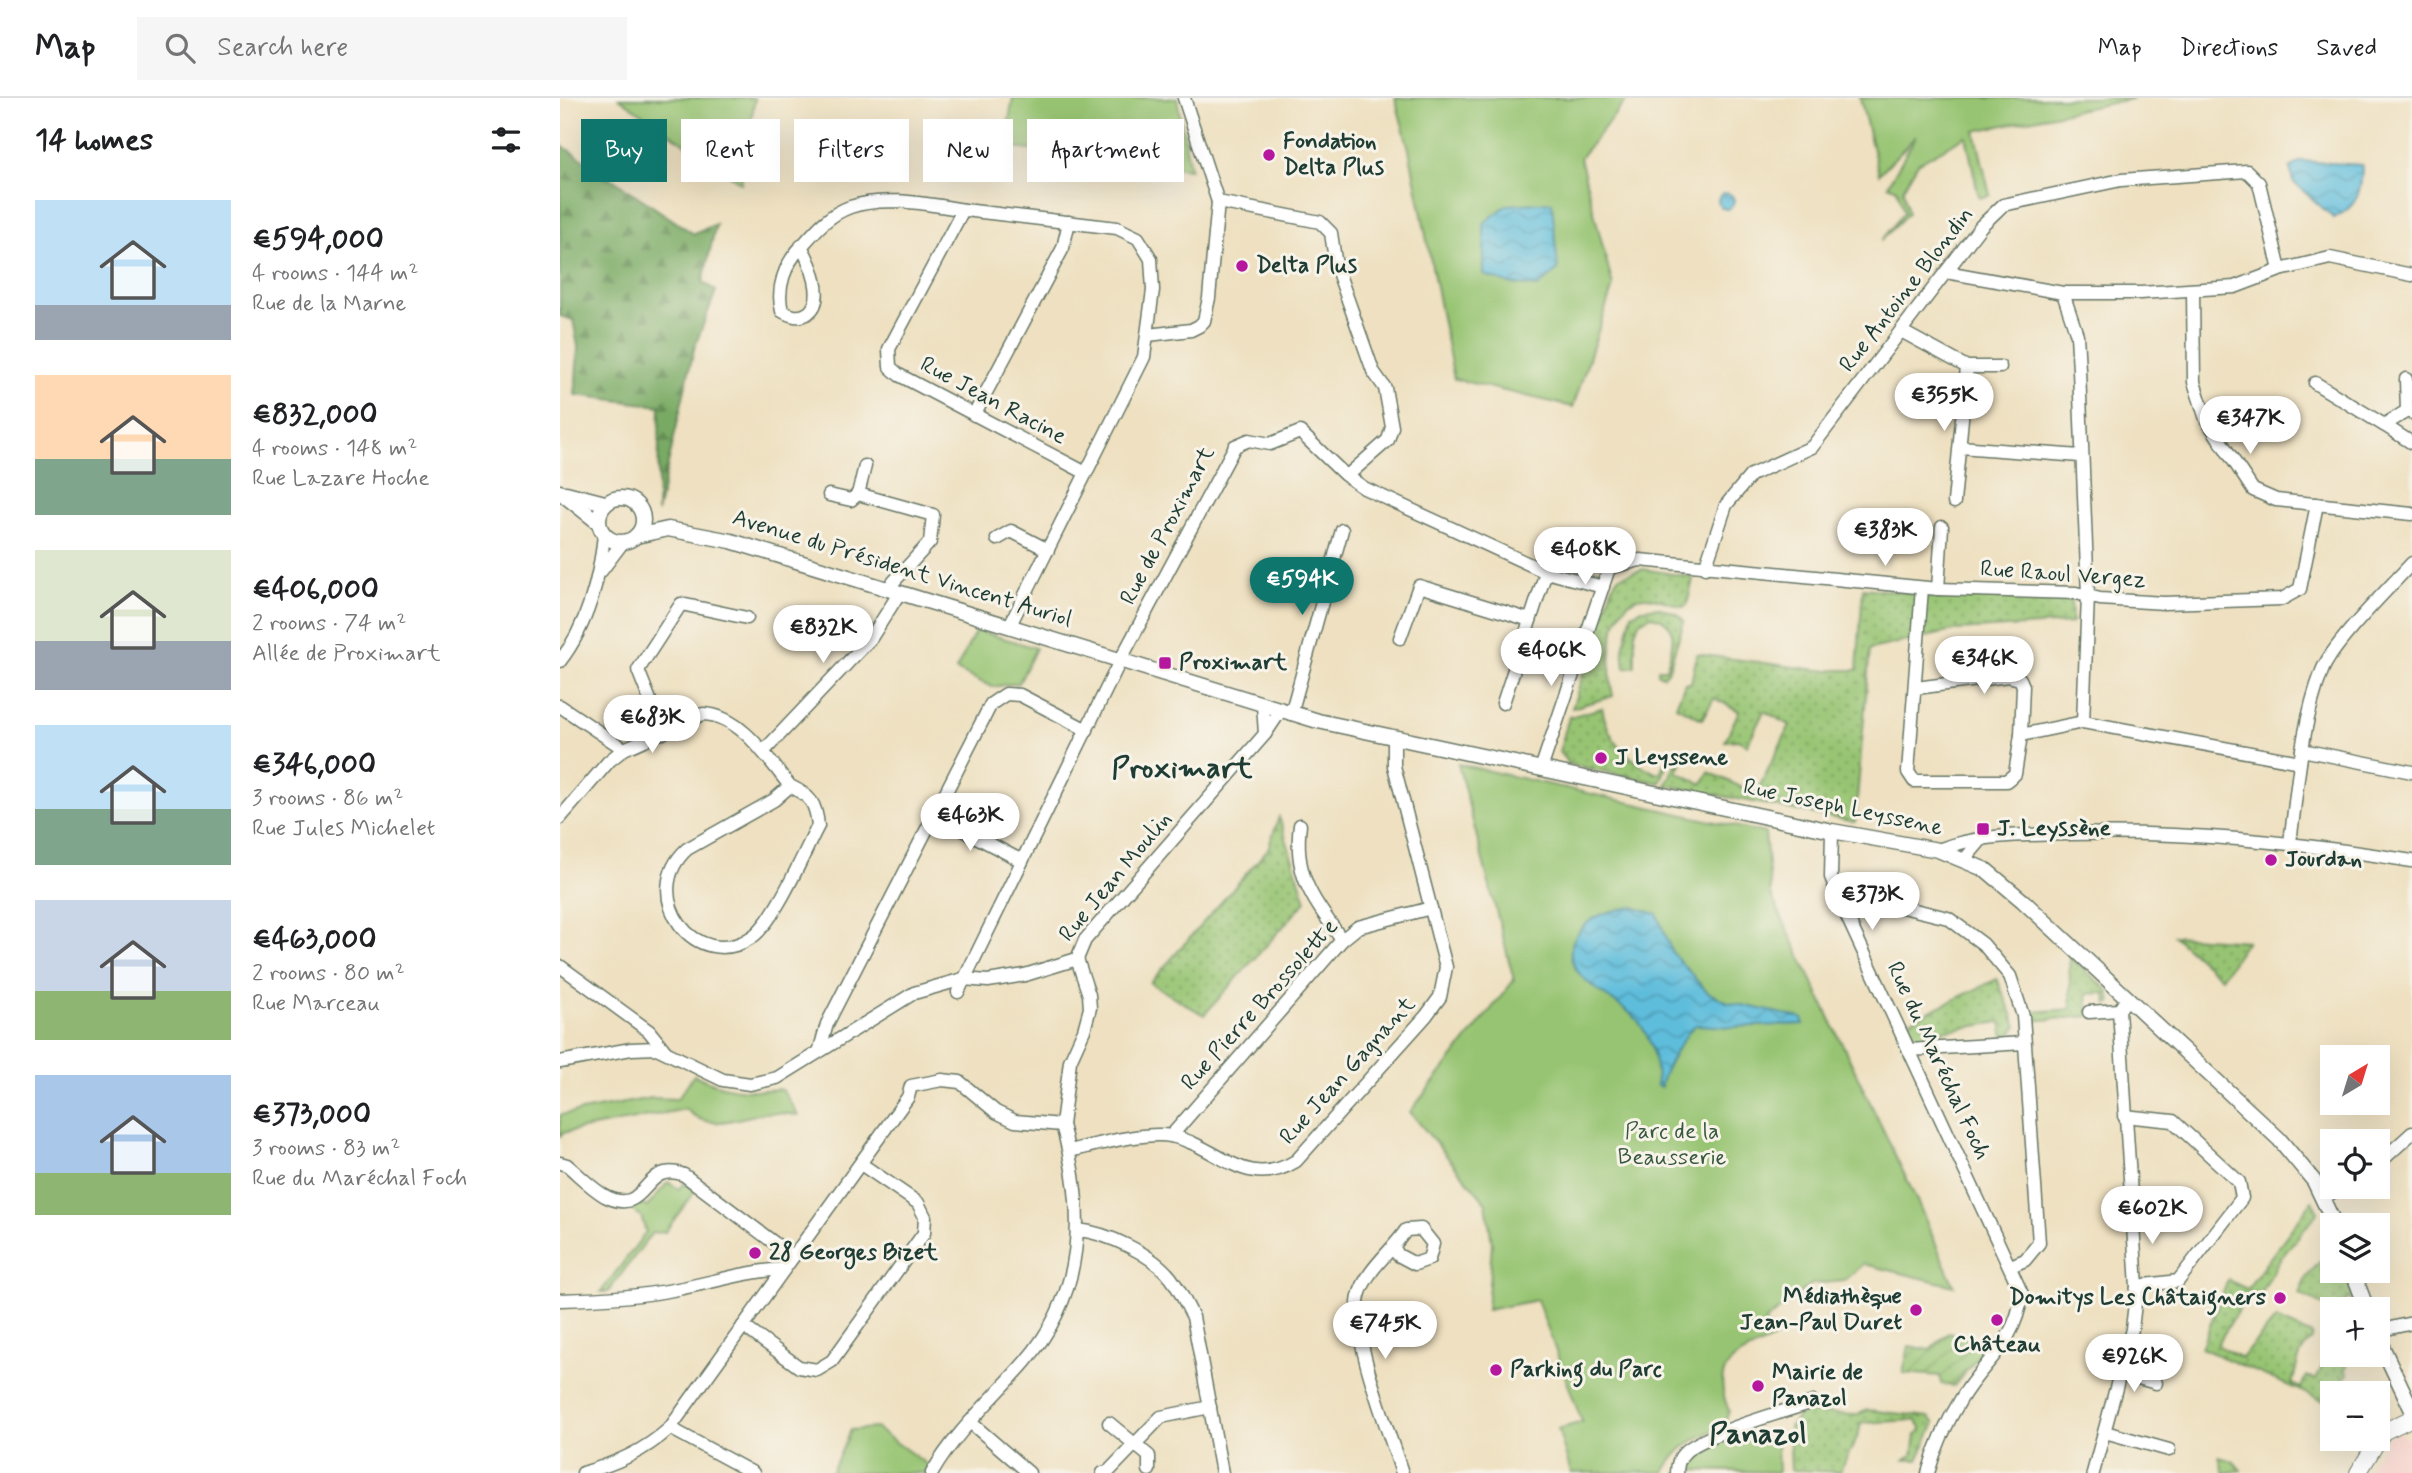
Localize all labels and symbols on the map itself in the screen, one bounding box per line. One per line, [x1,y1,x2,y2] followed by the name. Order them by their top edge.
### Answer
[1283,127,1384,183] place label: Fondation Delta Plus
[1261,147,1277,163] marker: Fondation Delta Plus
[1833,201,1981,379] street label: Rue Antoine Blondin
[1256,251,1357,281] place label: Delta Plus
[1234,258,1250,274] marker: Delta Plus
[915,350,1071,452] street label: Rue Jean Racine
[1895,374,1993,433] pin: €355K
[2201,396,2299,456] pin: €347K
[1114,441,1223,610] street label: Rue de Proximart
[729,503,1075,635] street label: Avenue du Président Vincent Auriol
[1836,508,1934,568] pin: €383K
[1536,528,1634,587] pin: €408K
[1979,554,2147,596] street label: Rue Raoul Vergez
[1253,558,1351,617] pin: €594K
[774,606,872,665] pin: €832K
[1502,628,1600,688] pin: €406K
[1935,636,2033,696] pin: €346K
[1179,648,1287,678] place label: Proximart
[1157,655,1173,671] marker: Proximart
[603,696,701,755] pin: €683K
[1615,743,1728,773] place label: J Leyssene
[1112,749,1253,788] district label: Proximart
[1593,750,1609,766] marker: J Leyssene
[1740,772,1946,844] street label: Rue Joseph Leyssene
[921,794,1019,853] pin: €463K
[1053,806,1179,948] street label: Rue Jean Moulin
[1997,814,2112,844] place label: J. Leyssène
[1975,821,1991,837] marker: J. Leyssène
[2285,845,2362,875] place label: Jourdan
[2263,852,2279,868] marker: Jourdan
[1823,872,1921,932] pin: €373K
[1175,913,1345,1097] street label: Rue Pierre Brossolette
[1879,957,1997,1165] street label: Rue du Maréchal Foch
[1273,990,1423,1151] street label: Rue Jean Gagnant
[2320,1045,2390,1115] north arrow
[1618,1117,1727,1173] park label: Parc de la Beausserie
[2103,1186,2201,1246] pin: €602K
[769,1238,938,1270] place label: 28 Georges Bizet
[747,1245,763,1261] marker: 28 Georges Bizet
[1740,1282,1902,1338] place label: Médiathèque Jean-Paul Duret
[2009,1283,2267,1316] place label: Domitys Les Châtaigners
[2272,1290,2288,1306] marker: Domitys Les Châtaigners
[1336,1302,1434,1361] pin: €745K
[1908,1302,1924,1318] marker: Médiathèque Jean-Paul Duret
[1989,1312,2005,1328] marker: Château
[1953,1330,2041,1360] place label: Château
[2085,1334,2183,1394] pin: €926K
[1510,1355,1662,1388] place label: Parking du Parc
[1772,1358,1863,1414] place label: Mairie de Panazol
[1488,1362,1504,1378] marker: Parking du Parc
[1750,1378,1766,1394] marker: Mairie de Panazol
[1709,1415,1807,1454] district label: Panazol

